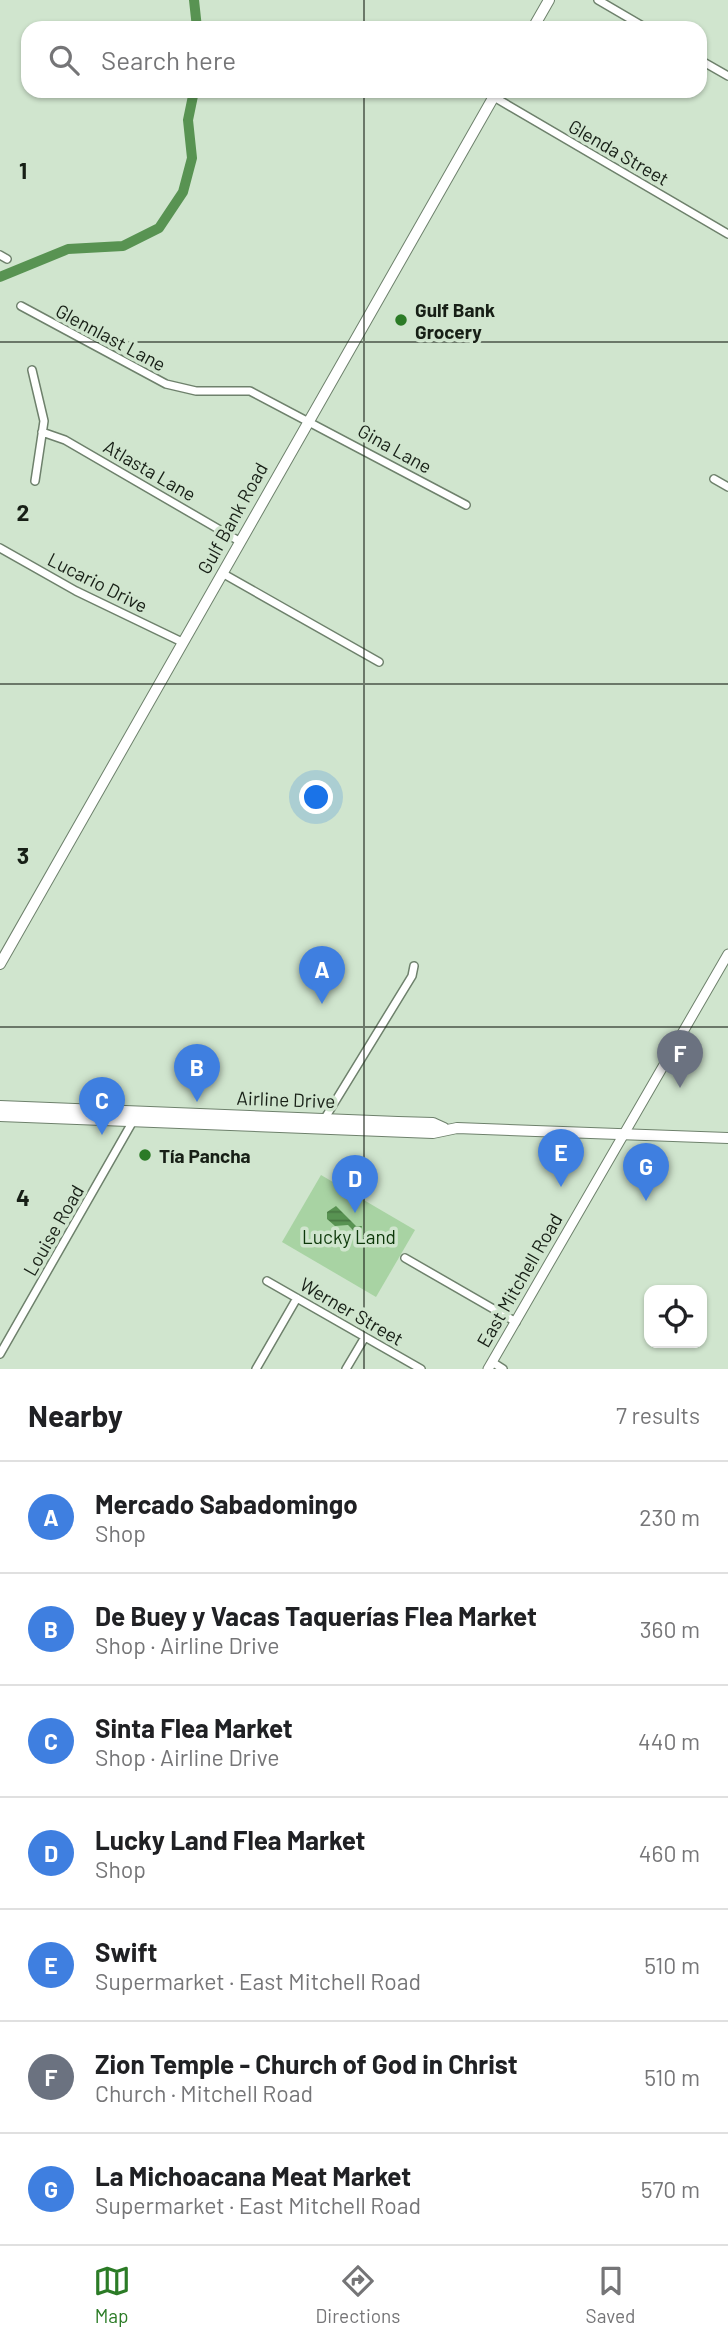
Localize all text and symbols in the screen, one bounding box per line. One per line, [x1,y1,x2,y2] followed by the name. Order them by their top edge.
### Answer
[21,21,707,98] search box
[45,41,83,79] icon: search
[101,44,236,75] text: Search here
[565,114,673,190] street label: Glenda Street
[19,156,27,184] text: 1
[52,298,170,376] street label: Glennlast Lane
[415,298,495,343] place label: Gulf Bank Grocery
[393,312,409,328] marker: Gulf Bank Grocery
[354,418,436,478] street label: Gina Lane
[100,434,200,506] street label: Atlasta Lane
[192,458,272,578] street label: Gulf Bank Road
[17,498,29,526] text: 2
[44,547,152,617] street label: Lucario Drive
[299,780,333,814] your location
[17,841,29,869] text: 3
[299,946,345,1004] pin: A
[657,1030,703,1088] pin: F
[174,1044,220,1102] pin: B
[79,1077,125,1135] pin: C
[236,1086,336,1112] street label: Airline Drive
[538,1129,584,1187] pin: E
[623,1143,669,1201] pin: G
[159,1144,251,1167] place label: Tía Pancha
[137,1147,153,1163] marker: Tía Pancha
[332,1155,378,1213] pin: D
[18,1180,88,1280] street label: Louise Road
[16,1183,30,1211] text: 4
[471,1209,567,1351] street label: East Mitchell Road
[302,1225,396,1248] park label: Lucky Land
[296,1272,408,1350] street label: Werner Street
[644,1285,707,1348] map controls
[644,1285,707,1348] button: locate
[28,1397,123,1433] text: Nearby
[616,1401,700,1429] text: 7 results
[95,1488,358,1519] text: Mercado Sabadomingo
[43,1503,59,1531] text: A
[639,1503,700,1531] text: 230 m
[95,1519,146,1547] text: Shop
[95,1600,537,1631] text: De Buey y Vacas Taquerías Flea Market
[44,1615,58,1643] text: B
[640,1615,700,1643] text: 360 m
[95,1631,280,1659] text: Shop · Airline Drive
[95,1712,293,1743] text: Sinta Flea Market
[44,1727,58,1755] text: C
[638,1727,700,1755] text: 440 m
[95,1743,280,1771] text: Shop · Airline Drive
[95,1824,365,1855] text: Lucky Land Flea Market
[44,1839,58,1867] text: D
[639,1839,700,1867] text: 460 m
[95,1855,146,1883] text: Shop
[95,1936,157,1967] text: Swift
[44,1951,58,1979] text: E
[644,1951,700,1979] text: 510 m
[95,1967,421,1995] text: Supermarket · East Mitchell Road
[95,2048,518,2079] text: Zion Temple - Church of God in Christ
[45,2063,57,2091] text: F
[644,2063,700,2091] text: 510 m
[95,2079,313,2107] text: Church · Mitchell Road
[95,2160,411,2191] text: La Michoacana Meat Market
[44,2175,58,2203] text: G
[641,2175,700,2203] text: 570 m
[95,2191,421,2219] text: Supermarket · East Mitchell Road
[93,2262,131,2327] tab: Map
[316,2262,401,2327] tab: Directions
[586,2262,635,2327] tab: Saved

